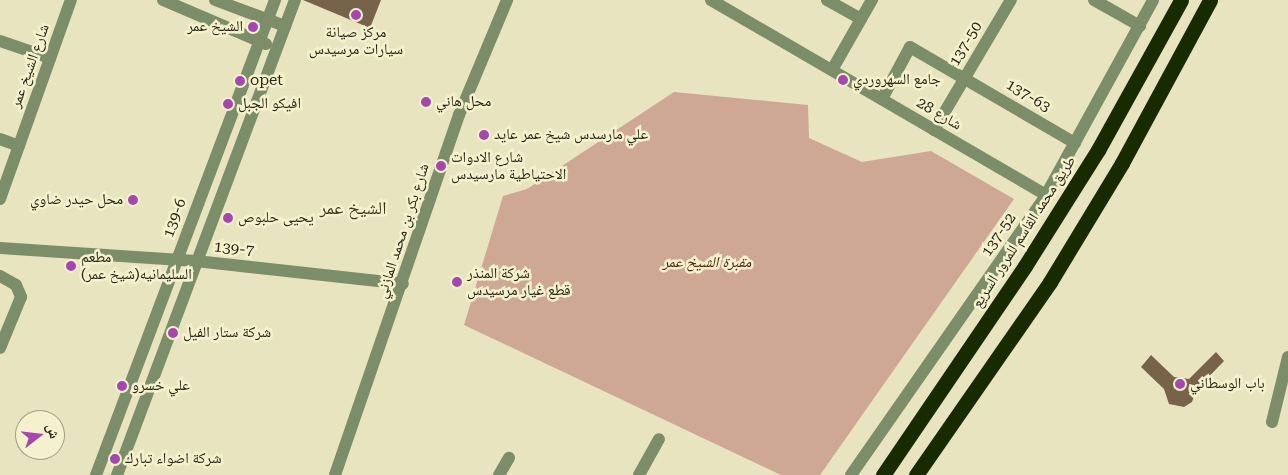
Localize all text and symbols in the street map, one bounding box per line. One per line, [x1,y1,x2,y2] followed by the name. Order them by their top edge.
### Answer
[350,9,362,21] marker: مركز صيانة سيارات مرسيدس
[187,18,243,36] place label: الشيخ عمر
[946,19,986,69] street label: 137-50
[247,21,259,33] marker: الشيخ عمر
[6,22,54,110] street label: شارع الشيخ عمر
[309,23,403,58] place label: مركز صيانة سيارات مرسيدس
[853,71,941,89] place label: جامع السهروردي
[250,72,283,90] place label: opet
[837,74,849,86] marker: جامع السهروردي
[234,75,246,87] marker: opet
[1003,76,1053,116] street label: 137-63
[436,93,491,111] place label: محل هاني
[913,94,965,134] street label: شارع 28
[238,95,301,113] place label: افيكو الجبل
[420,96,432,108] marker: محل هاني
[222,98,234,110] marker: افيكو الجبل
[494,126,648,144] place label: علي مارسدس شيخ عمر عايد
[478,129,490,141] marker: علي مارسدس شيخ عمر عايد
[451,148,566,183] place label: شارع الادوات الاحتياطية مارسيدس
[968,153,1080,311] street label: طريق محمد القاسم للمرور السريع
[435,160,447,172] marker: شارع الادوات الاحتياطية مارسيدس
[373,161,433,301] street label: شارع بكر بن محمد المازني
[30,191,123,209] place label: محل حيدر ضاوي
[127,194,139,206] marker: محل حيدر ضاوي
[160,196,190,240] street label: 139-6
[320,197,386,219] district label: الشيخ عمر
[238,209,314,227] place label: يحيى حلبوص
[978,210,1020,260] street label: 137-52
[222,212,234,224] marker: يحيى حلبوص
[213,238,255,260] street label: 139-7
[81,248,192,283] place label: مطعم السليمانيه(شيخ عمر)
[663,254,751,272] park label: مقبرة الشيخ عمر
[65,260,77,272] marker: مطعم السليمانيه(شيخ عمر)
[467,264,571,299] place label: شركة المنذر قطع غيار مرسيدس
[451,276,463,288] marker: شركة المنذر قطع غيار مرسيدس
[183,324,271,342] place label: شركة ستار الفيل
[167,327,179,339] marker: شركة ستار الفيل
[1190,375,1265,393] place label: باب الوسطاني
[132,377,190,395] place label: علي خسرو
[1174,378,1186,390] marker: باب الوسطاني
[116,380,128,392] marker: علي خسرو
[15,410,65,460] north arrow
[44,422,63,440] text: ش
[125,450,222,468] place label: شركة اضواء تبارك
[109,453,121,465] marker: شركة اضواء تبارك

